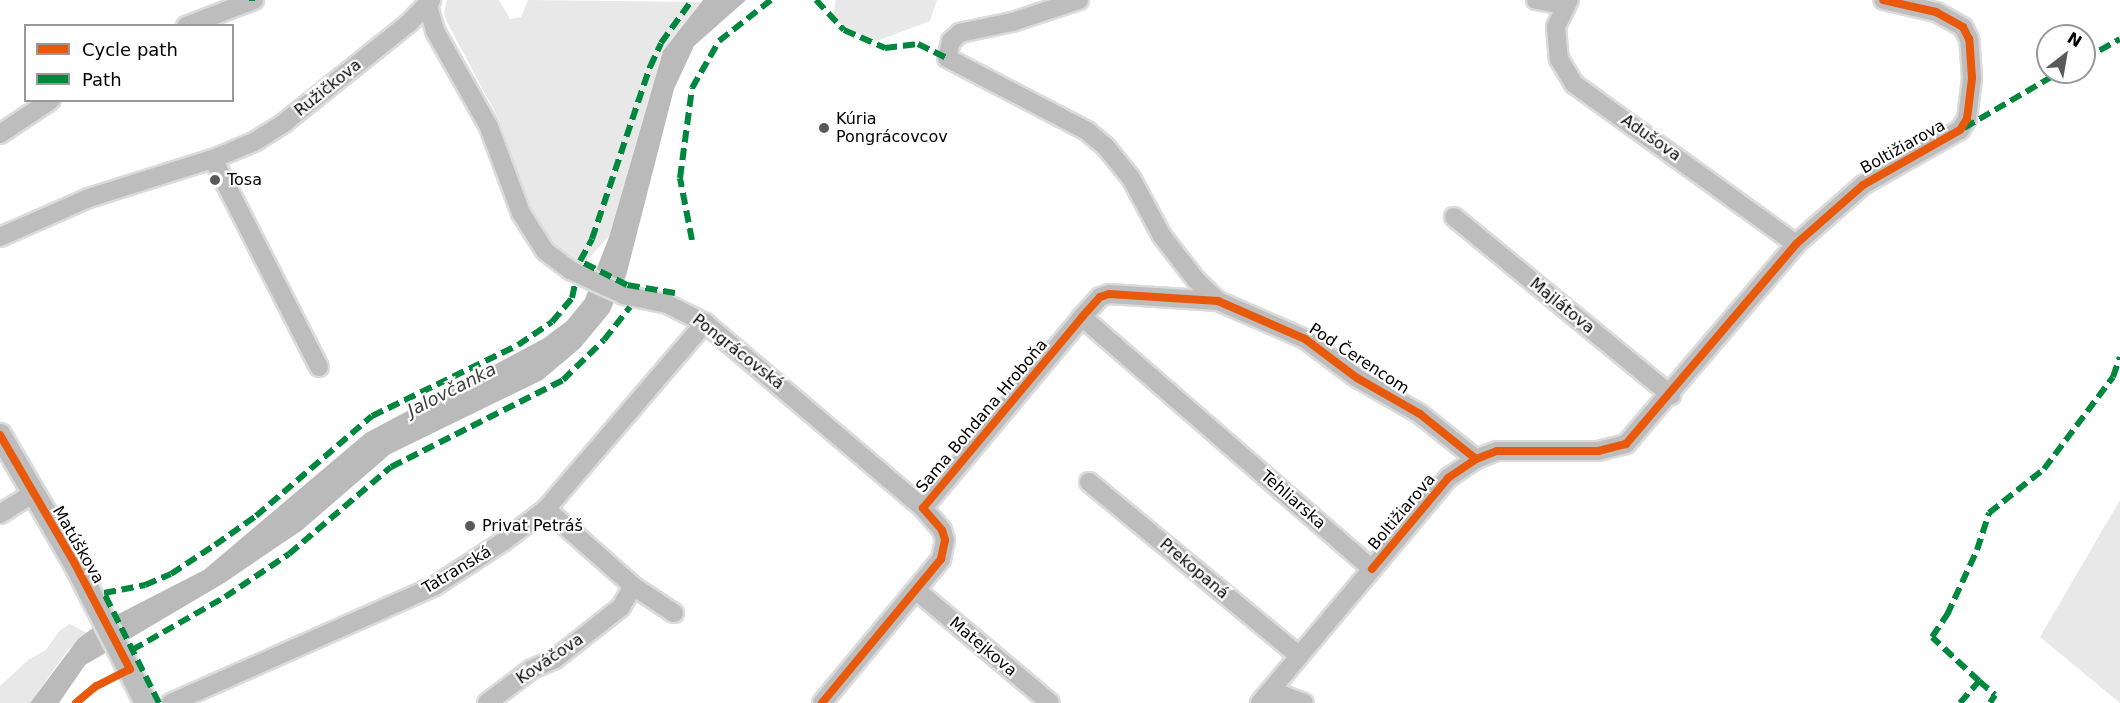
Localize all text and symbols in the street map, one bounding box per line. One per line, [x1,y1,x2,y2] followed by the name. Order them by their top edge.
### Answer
[24,24,234,102] legend
[2036,24,2096,84] north arrow
[2064,28,2085,51] text: N
[82,39,178,60] text: Cycle path
[291,55,365,121] street label: Ružičkova
[82,69,122,90] text: Path
[836,109,948,147] place label: Kúria Pongrácovcov
[1617,111,1685,165] street label: Adušova
[1857,116,1949,178] street label: Boltižiarova
[817,121,831,135] marker: Kúria Pongrácovcov
[227,170,262,190] place label: Tosa
[208,173,222,187] marker: Tosa
[1526,274,1598,338] street label: Majlátova
[688,310,788,394] street label: Pongrácovská
[1305,319,1413,399] street label: Pod Čerencom
[912,335,1052,497] street label: Sama Bohdana Hroboňa
[404,358,500,422] water label: Jalovčanka
[1257,467,1329,533] street label: Tehliarska
[1364,470,1440,554] street label: Boltižiarova
[48,503,108,587] street label: Matúškova
[482,516,583,536] place label: Privat Petráš
[463,519,477,533] marker: Privat Petráš
[1156,535,1232,603] street label: Prekopaná
[419,542,495,598] street label: Tatranská
[945,613,1021,681] street label: Matejkova
[513,630,587,688] street label: Kováčova

